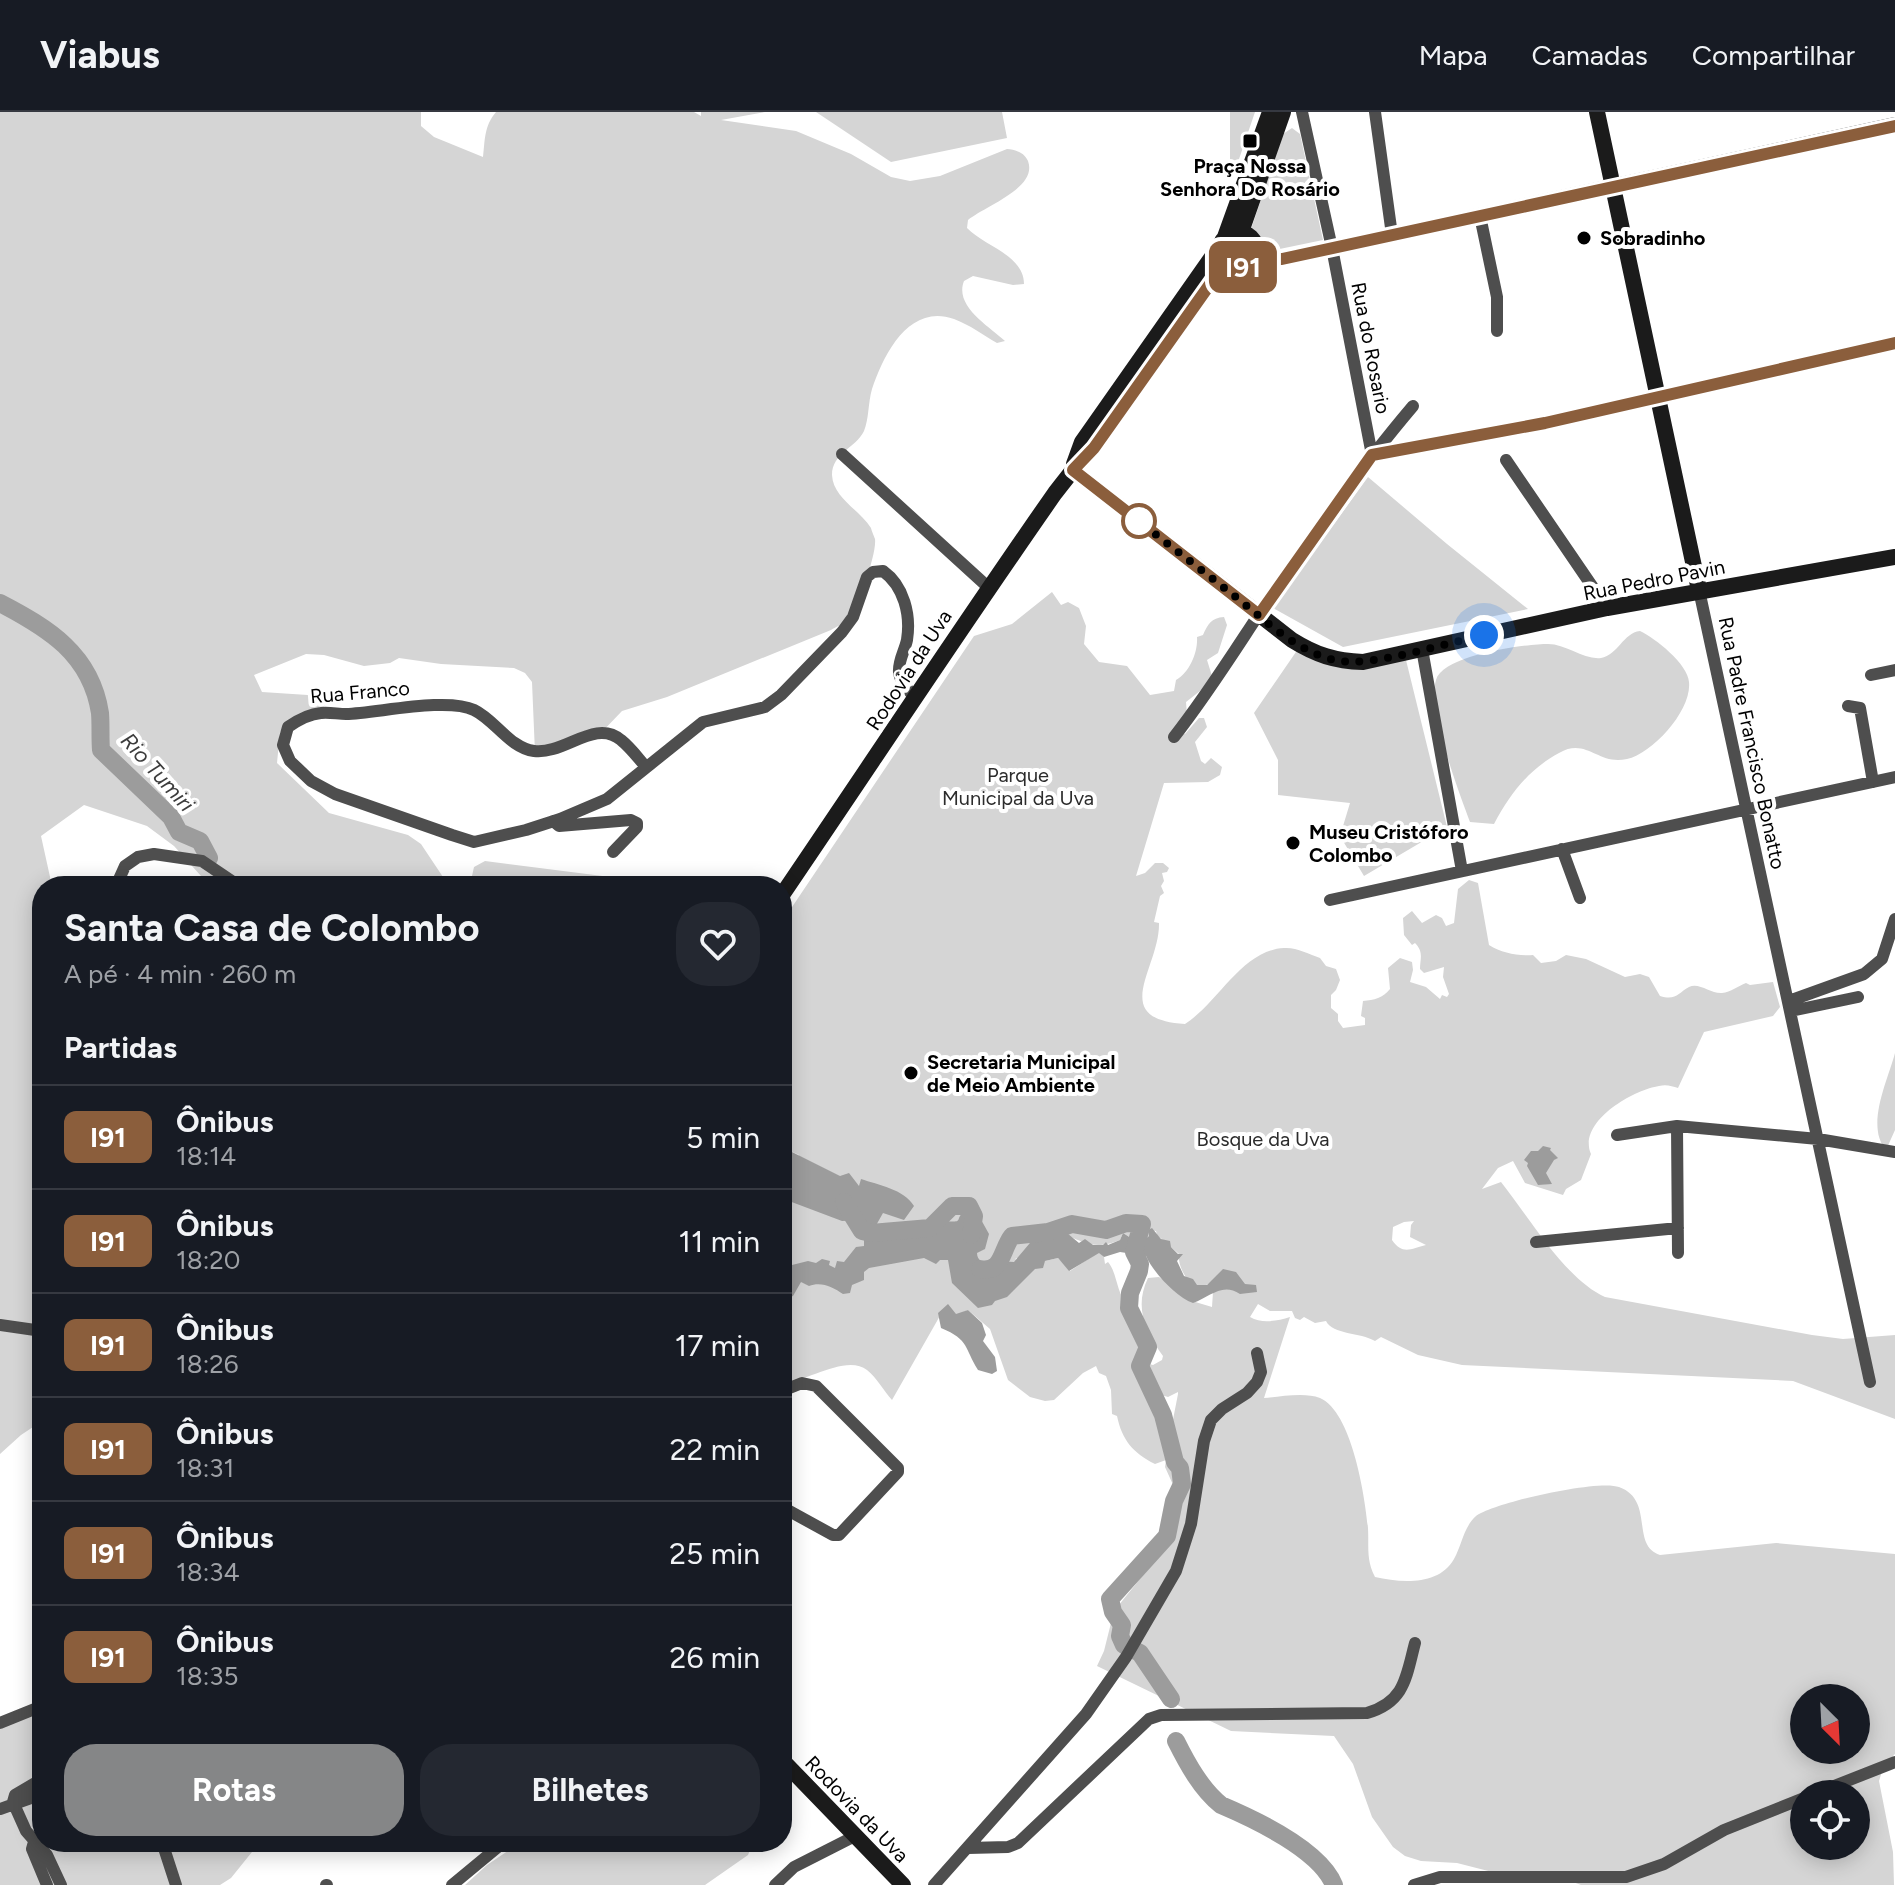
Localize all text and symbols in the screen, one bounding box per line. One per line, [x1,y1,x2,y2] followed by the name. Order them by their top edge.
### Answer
[40,32,160,78] text: Viabus
[1419,38,1488,72] text: Mapa
[1532,38,1648,72] text: Camadas
[1692,38,1855,72] text: Compartilhar
[1241,132,1259,150] marker: Praça Nossa Senhora Do Rosário
[1160,154,1340,201] place label: Praça Nossa Senhora Do Rosário
[1600,226,1706,250] place label: Sobradinho
[1575,229,1593,247] marker: Sobradinho
[1197,241,1289,293] line badge: I91
[1225,250,1261,284] text: I91
[1346,280,1396,416] street label: Rua do Rosario
[1122,504,1156,538] unlabelled marker
[1581,555,1727,605] street label: Rua Pedro Pavin
[861,605,957,735] street label: Rodovia da Uva
[1464,615,1504,655] your location
[1713,615,1791,871] street label: Rua Padre Francisco Bonatto
[309,676,411,708] street label: Rua Franco
[115,727,201,818] water label: Rio Tumiri
[942,763,1094,810] park label: Parque Municipal da Uva
[1309,820,1469,867] place label: Museu Cristóforo Colombo
[1284,834,1302,852] marker: Museu Cristóforo Colombo
[676,902,760,986] button: heart
[64,905,480,951] text: Santa Casa de Colombo
[64,958,296,990] text: A pé · 4 min · 260 m
[64,1029,177,1066] text: Partidas
[927,1050,1115,1097] place label: Secretaria Municipal de Meio Ambiente
[902,1064,920,1082] marker: Secretaria Municipal de Meio Ambiente
[176,1103,273,1140] text: Ônibus
[686,1119,760,1156] text: 5 min
[90,1120,126,1154] text: I91
[1196,1127,1330,1151] park label: Bosque da Uva
[176,1140,236,1172] text: 18:14
[176,1207,273,1244] text: Ônibus
[679,1223,760,1260] text: 11 min
[90,1224,126,1258] text: I91
[176,1244,240,1276] text: 18:20
[176,1311,273,1348] text: Ônibus
[675,1327,760,1364] text: 17 min
[90,1328,126,1362] text: I91
[176,1348,239,1380] text: 18:26
[176,1415,273,1452] text: Ônibus
[670,1431,760,1468] text: 22 min
[90,1432,126,1466] text: I91
[176,1452,234,1484] text: 18:31
[176,1519,273,1556] text: Ônibus
[669,1535,760,1572] text: 25 min
[90,1536,126,1570] text: I91
[176,1556,240,1588] text: 18:34
[176,1623,273,1660] text: Ônibus
[670,1639,760,1676] text: 26 min
[90,1640,126,1674] text: I91
[176,1660,238,1692] text: 18:35
[1790,1684,1870,1764] north arrow
[1790,1684,1870,1860] map controls
[64,1744,404,1836] button: Rotas
[420,1744,760,1836] button: Bilhetes
[800,1751,914,1867] street label: Rodovia da Uva
[1790,1780,1870,1860] button: locate

